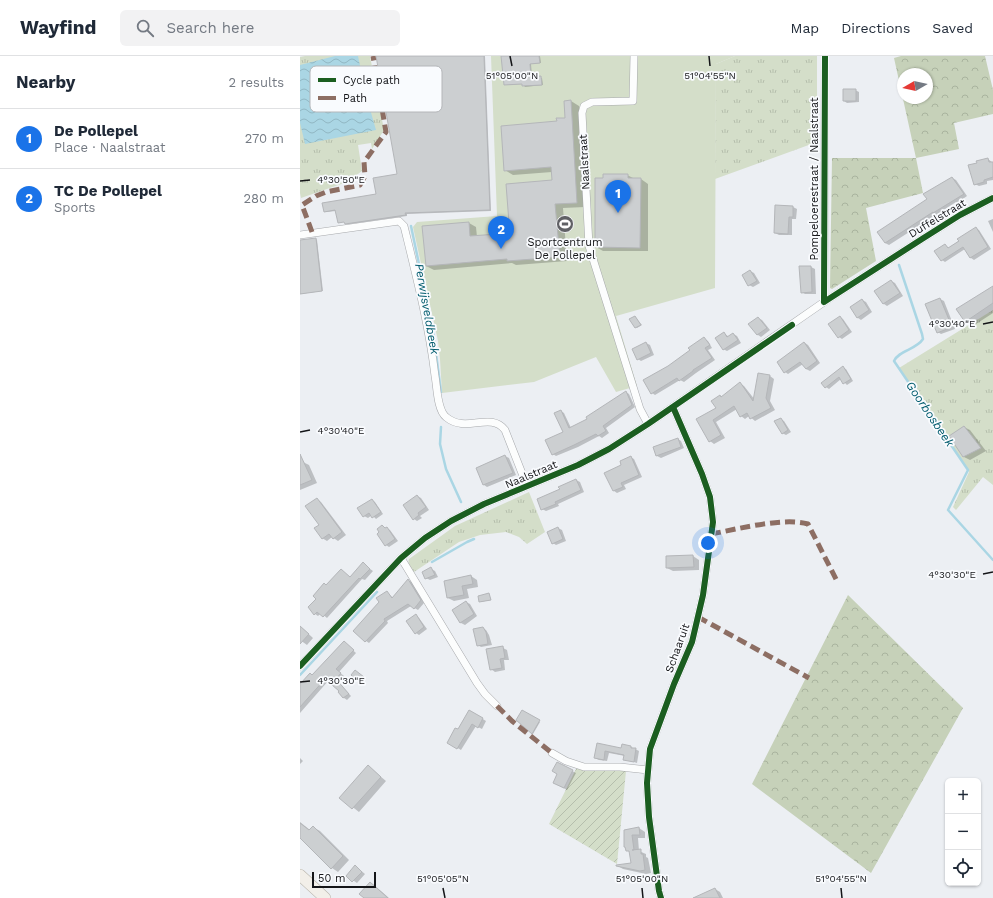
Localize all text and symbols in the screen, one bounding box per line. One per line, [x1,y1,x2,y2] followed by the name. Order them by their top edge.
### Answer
[120,10,400,46] search box
[20,16,96,39] text: Wayfind
[134,17,156,39] icon: search
[166,19,254,37] text: Search here
[791,20,819,36] text: Map
[841,20,910,36] text: Directions
[932,20,973,36] text: Saved
[310,66,442,112] legend
[897,68,933,104] north arrow
[486,70,538,81] text: 51°05'00"N
[684,70,736,81] text: 51°04'55"N
[16,72,75,92] text: Nearby
[343,74,400,87] text: Cycle path
[229,75,284,90] text: 2 results
[343,92,367,105] text: Path
[808,97,821,261] street label: Pompeloerestraat / Naalstraat
[54,122,138,140] text: De Pollepel
[26,131,32,146] text: 1
[245,131,284,146] text: 270 m
[577,134,592,190] street label: Naalstraat
[54,140,165,155] text: Place · Naalstraat
[317,174,365,185] text: 4°30'50"E
[605,180,631,213] pin: 1
[54,182,162,200] text: TC De Pollepel
[25,191,33,206] text: 2
[244,191,284,206] text: 280 m
[906,196,969,241] street label: Duffelstraat
[54,200,95,215] text: Sports
[555,214,575,234] sports icon: Sportcentrum De Pollepel
[488,216,514,249] pin: 2
[528,236,602,262] place label: Sportcentrum De Pollepel
[412,262,442,356] water label: Perwijsveldbeek
[929,318,975,329] text: 4°30'40"E
[903,379,957,450] water label: Goorbosbeek
[318,425,364,436] text: 4°30'40"E
[503,458,560,491] street label: Naalstraat
[698,533,718,553] your location
[928,569,976,580] text: 4°30'30"E
[663,621,692,674] street label: Schaaruit
[317,675,365,686] text: 4°30'30"E
[945,778,981,886] map controls
[945,778,981,814] button: +
[945,814,981,850] button: −
[945,850,981,886] button: locate
[312,870,376,889] scale bar
[318,872,345,885] text: 50 m
[417,873,469,884] text: 51°05'05"N
[616,873,668,884] text: 51°05'00"N
[815,873,867,884] text: 51°04'55"N

